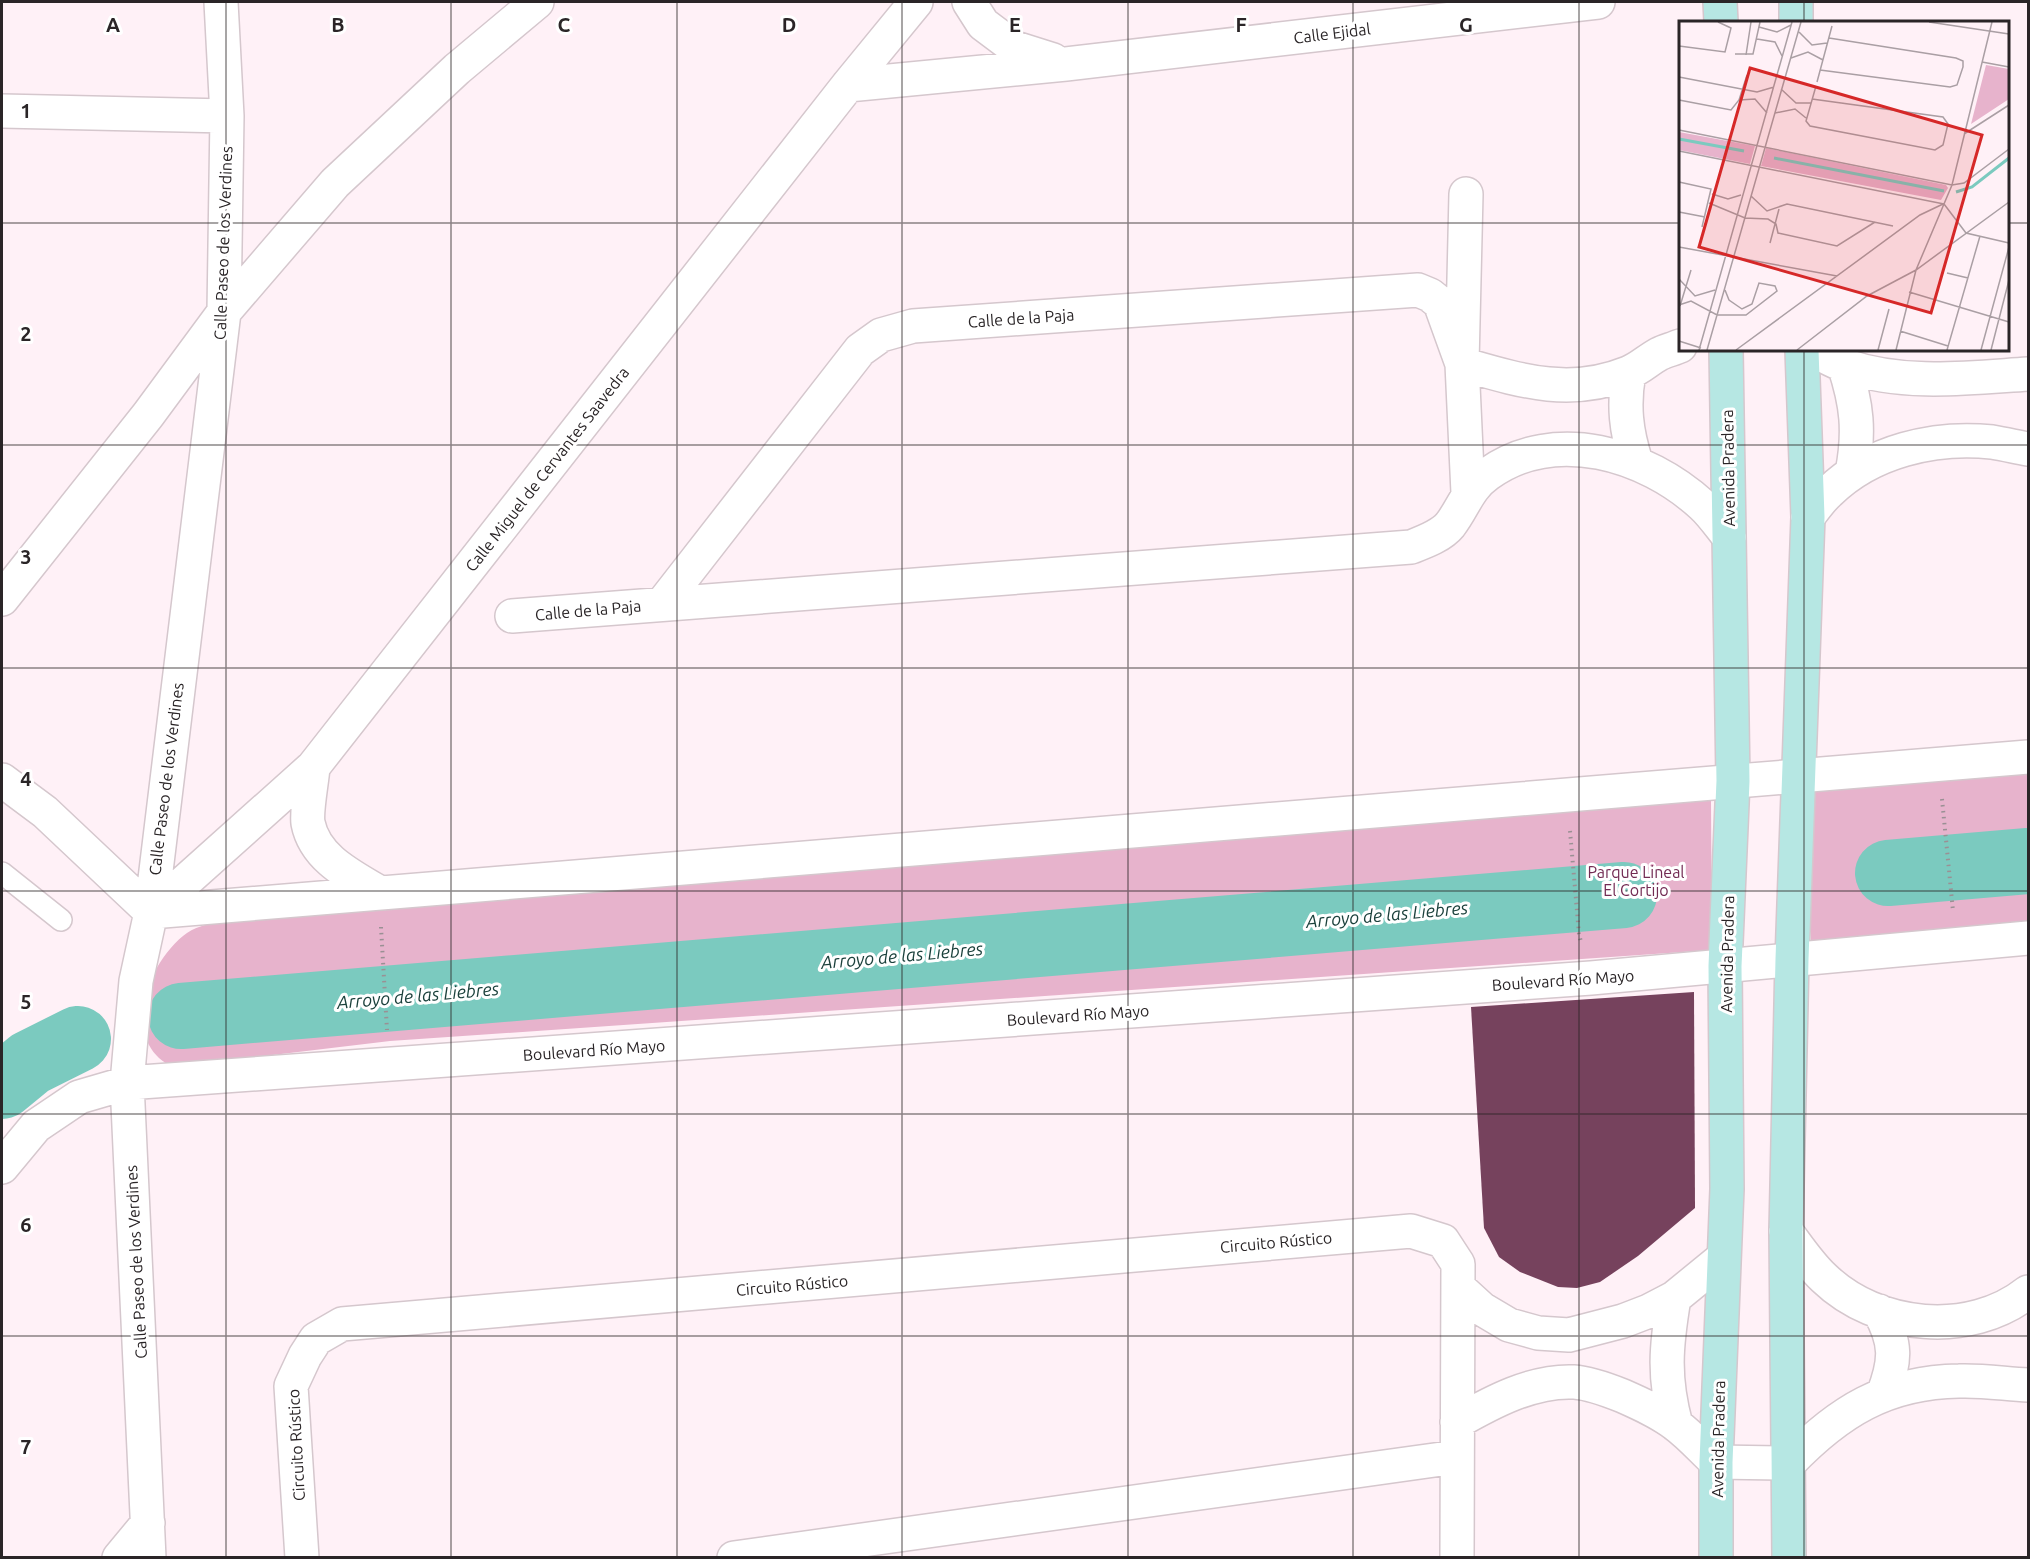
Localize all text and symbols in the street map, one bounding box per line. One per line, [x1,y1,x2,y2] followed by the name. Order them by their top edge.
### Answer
[106,13,120,36] text: A
[331,13,345,36] text: B
[558,13,571,36] text: C
[782,13,796,36] text: D
[1009,13,1021,36] text: E
[1235,13,1247,36] text: F
[1459,13,1473,36] text: G
[1292,19,1372,47] street label: Calle Ejidal
[1679,21,2009,351] inset map
[20,99,32,122] text: 1
[211,146,235,340] street label: Calle Paseo de los Verdines
[967,305,1075,331] street label: Calle de la Paja
[20,322,32,345] text: 2
[462,363,632,575] street label: Calle Miguel de Cervantes Saavedra
[1718,409,1738,527] street label: Avenida Pradera
[20,545,32,568] text: 3
[534,596,642,624] street label: Calle de la Paja
[145,682,187,876] street label: Calle Paseo de los Verdines
[20,767,32,790] text: 4
[1587,863,1685,899] park label: Parque Lineal El Cortijo
[1717,895,1737,1013] street label: Avenida Pradera
[1304,897,1469,931] water label: Arroyo de las Liebres
[819,938,984,972] water label: Arroyo de las Liebres
[1491,966,1635,994] street label: Boulevard Río Mayo
[335,978,500,1012] water label: Arroyo de las Liebres
[20,990,32,1013] text: 5
[1006,1001,1150,1029] street label: Boulevard Río Mayo
[522,1036,666,1064] street label: Boulevard Río Mayo
[122,1165,150,1359] street label: Calle Paseo de los Verdines
[20,1213,32,1236] text: 6
[1219,1228,1333,1256] street label: Circuito Rústico
[735,1271,849,1299] street label: Circuito Rústico
[1708,1380,1728,1498] street label: Avenida Pradera
[284,1388,308,1502] street label: Circuito Rústico
[20,1435,32,1458] text: 7

